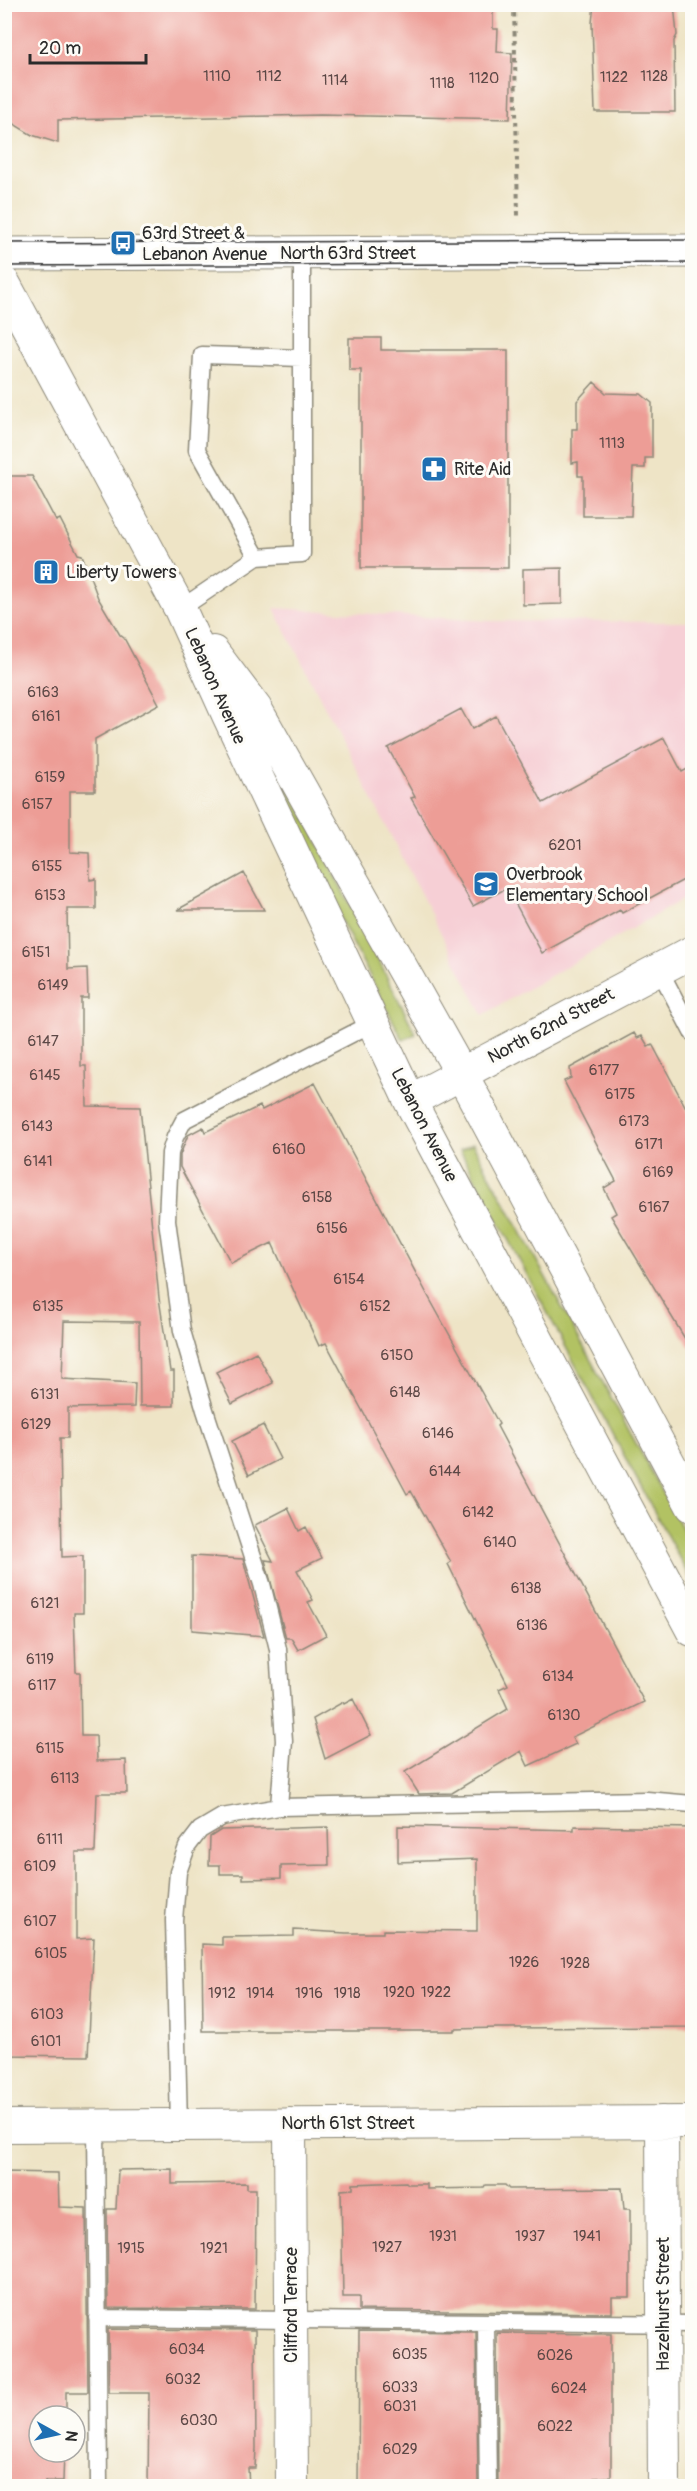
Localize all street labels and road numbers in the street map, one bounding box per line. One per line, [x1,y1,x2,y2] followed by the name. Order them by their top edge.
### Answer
[280,242,417,265] street label: North 63rd Street
[179,624,251,748] street label: Lebanon Avenue
[484,983,619,1069] street label: North 62nd Street
[385,1064,463,1186] street label: Lebanon Avenue
[281,2112,415,2135] street label: North 61st Street
[652,2236,675,2371] street label: Hazelhurst Street
[280,2247,303,2363] street label: Clifford Terrace

